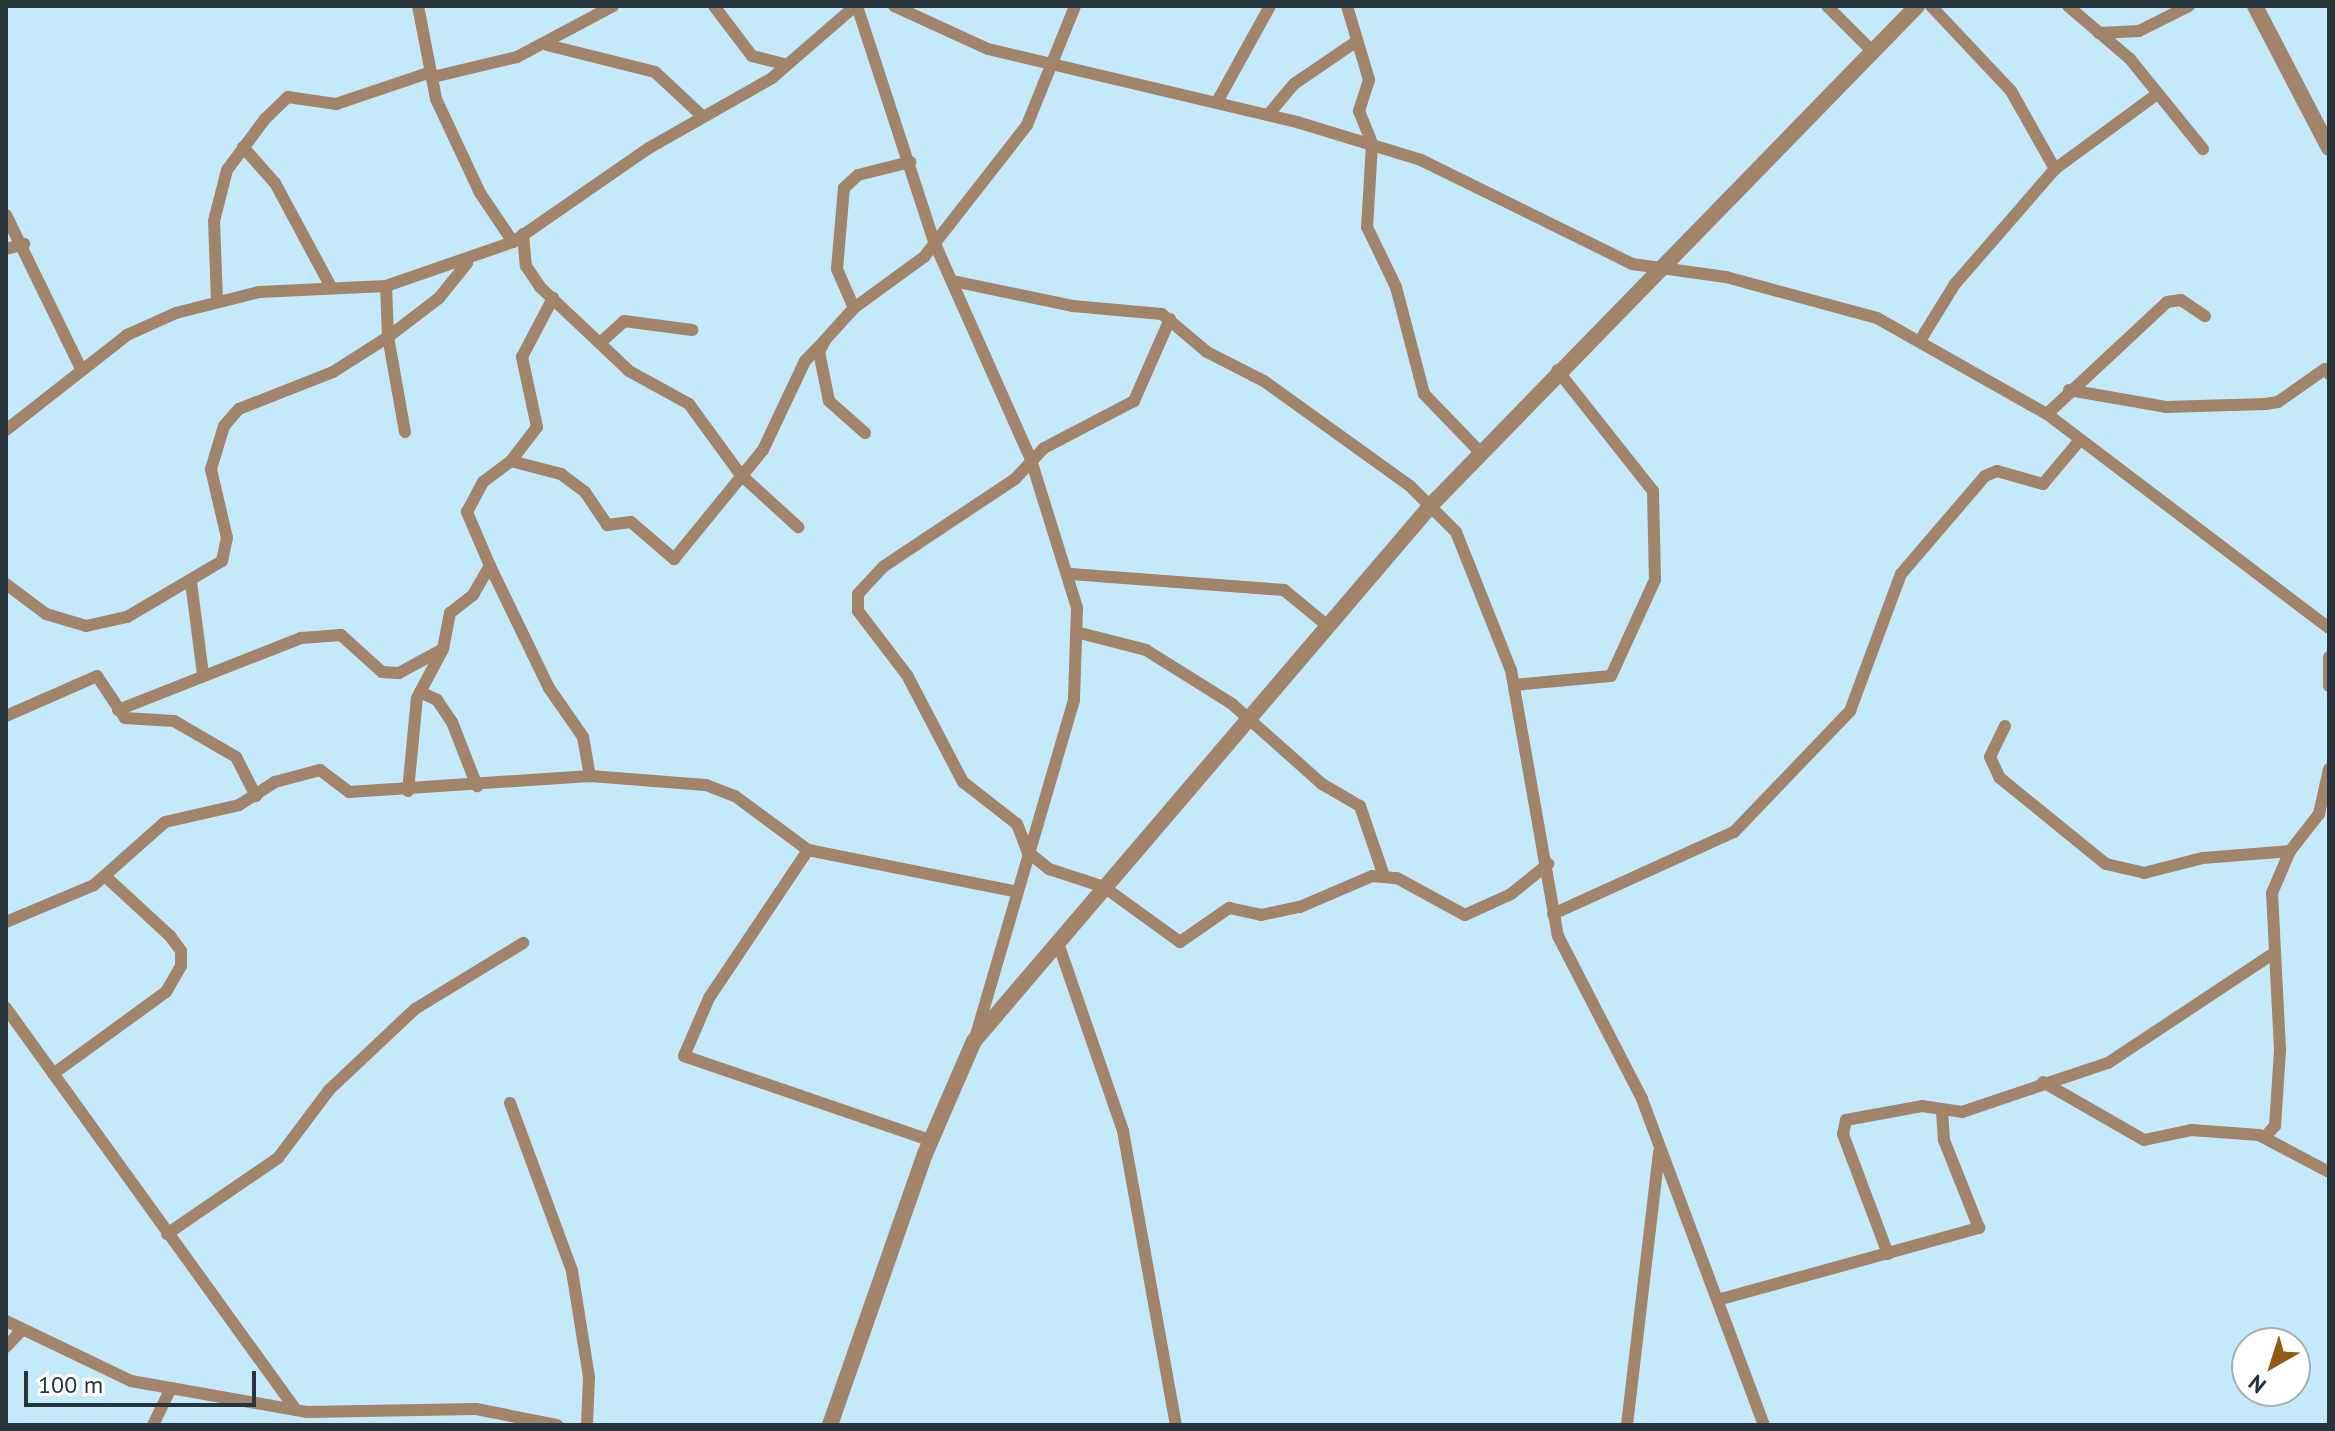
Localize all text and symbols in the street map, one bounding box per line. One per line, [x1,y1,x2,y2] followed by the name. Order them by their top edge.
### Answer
[2231,1327,2311,1407] north arrow
[28,1355,260,1405] scale bar
[38,1369,103,1400] text: 100 m
[2243,1369,2272,1400] text: N

